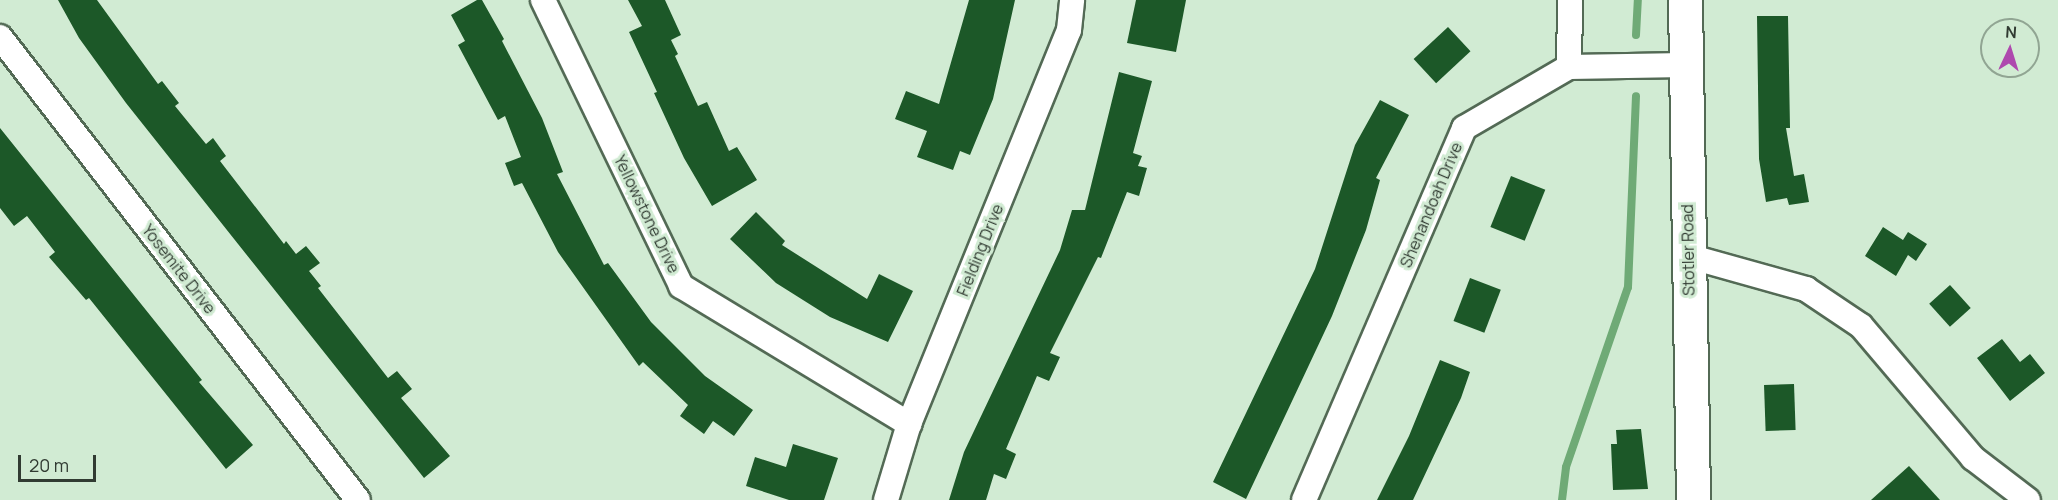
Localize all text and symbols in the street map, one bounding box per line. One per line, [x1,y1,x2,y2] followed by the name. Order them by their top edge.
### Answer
[1980,18,2040,78] north arrow
[2005,21,2018,43] text: N
[1396,139,1466,271] street label: Shenandoah Drive
[610,152,684,276] street label: Yellowstone Drive
[953,201,1007,299] street label: Fielding Drive
[1678,204,1698,296] street label: Stotler Road
[138,221,220,317] street label: Yosemite Drive
[21,443,99,481] scale bar
[29,453,69,477] text: 20 m

